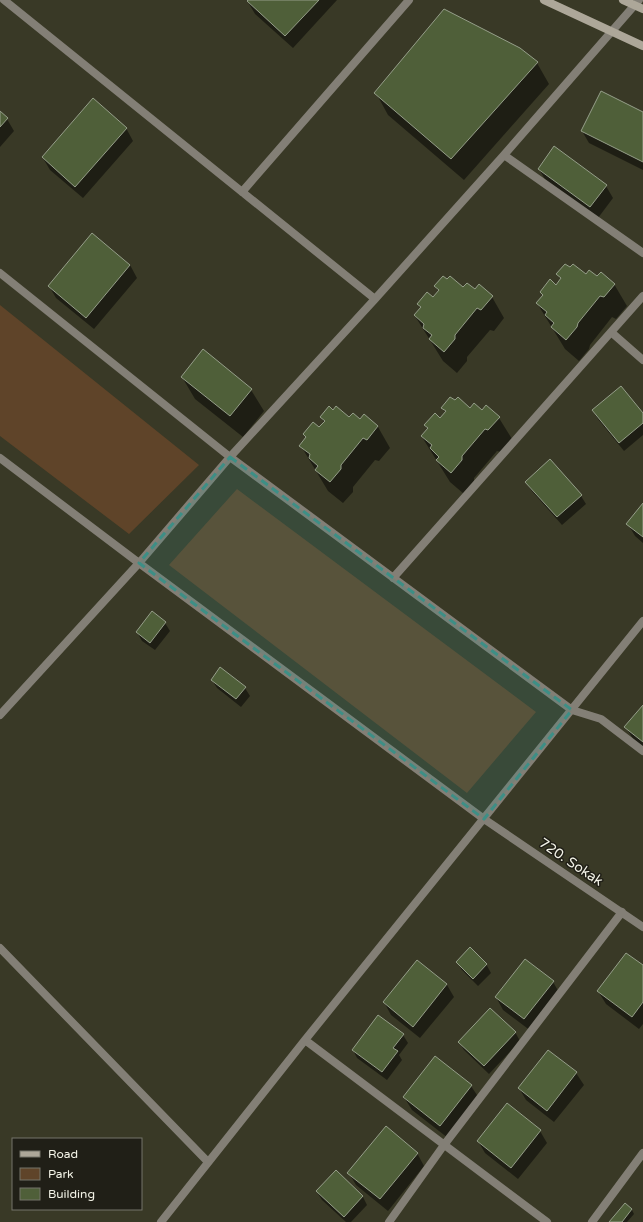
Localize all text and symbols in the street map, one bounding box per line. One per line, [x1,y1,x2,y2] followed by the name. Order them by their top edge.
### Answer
[536,834,607,890] street label: 720. Sokak
[12,1138,142,1210] legend
[48,1147,78,1161] text: Road
[48,1167,74,1181] text: Park
[48,1187,95,1201] text: Building

